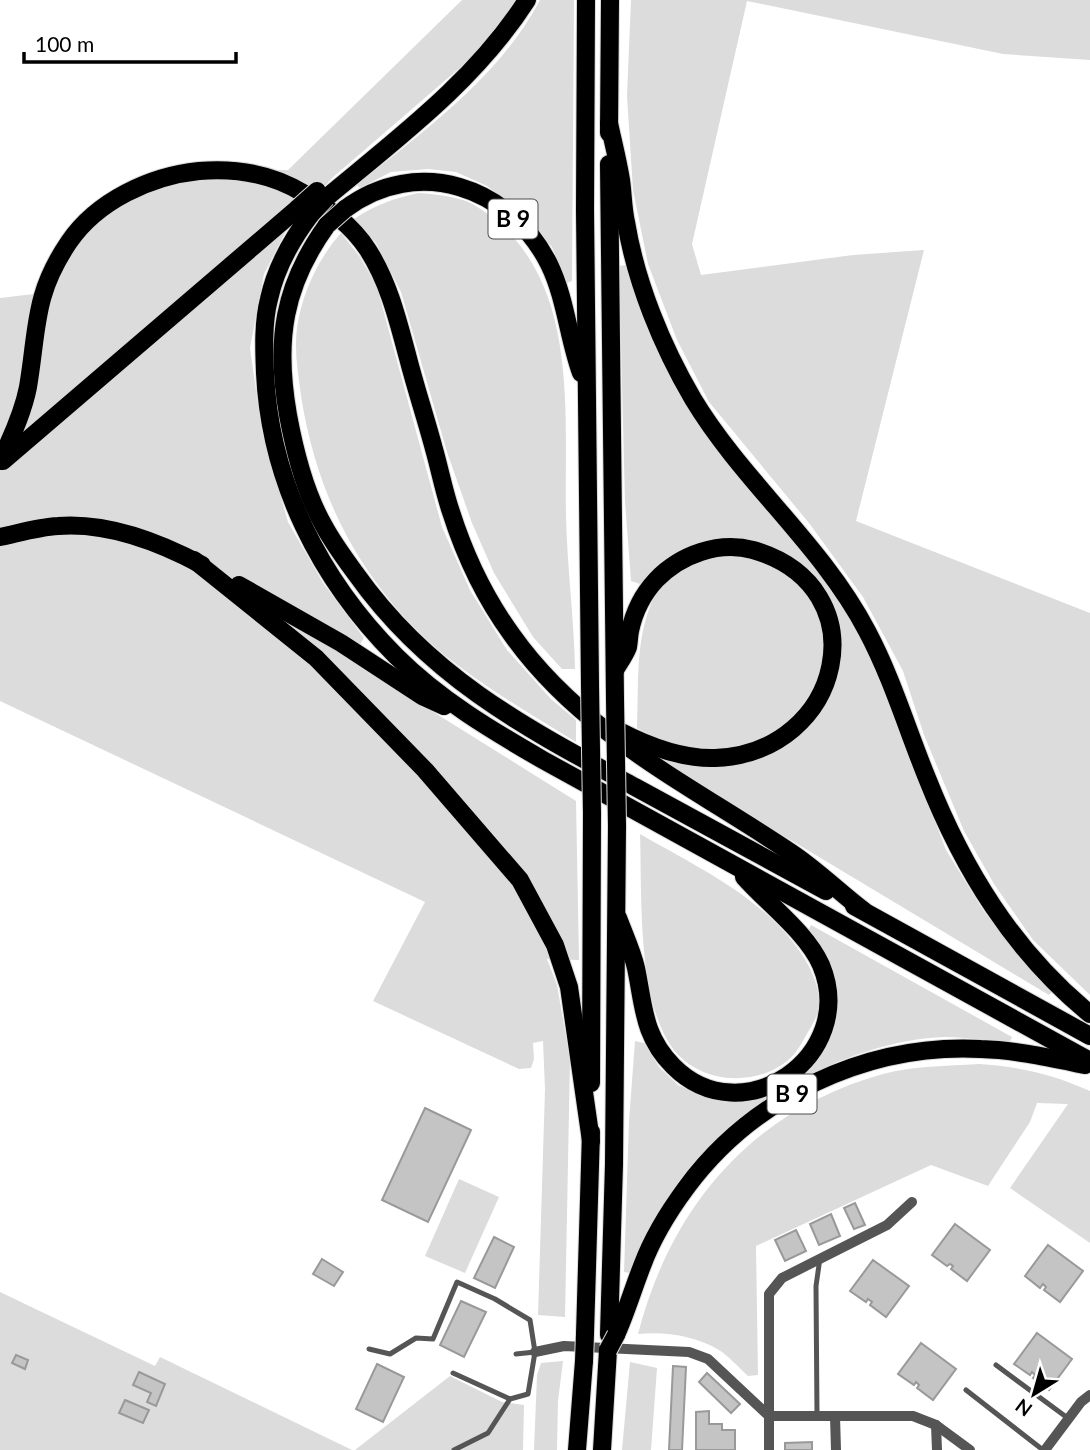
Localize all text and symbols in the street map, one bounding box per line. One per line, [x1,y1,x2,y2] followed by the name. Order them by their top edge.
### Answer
[24,21,236,65] scale bar
[35,31,94,56] text: 100 m
[489,200,538,238] road number: B 9
[768,1074,816,1114] road number: B 9
[999,1359,1069,1429] north arrow
[1011,1394,1036,1422] text: N

